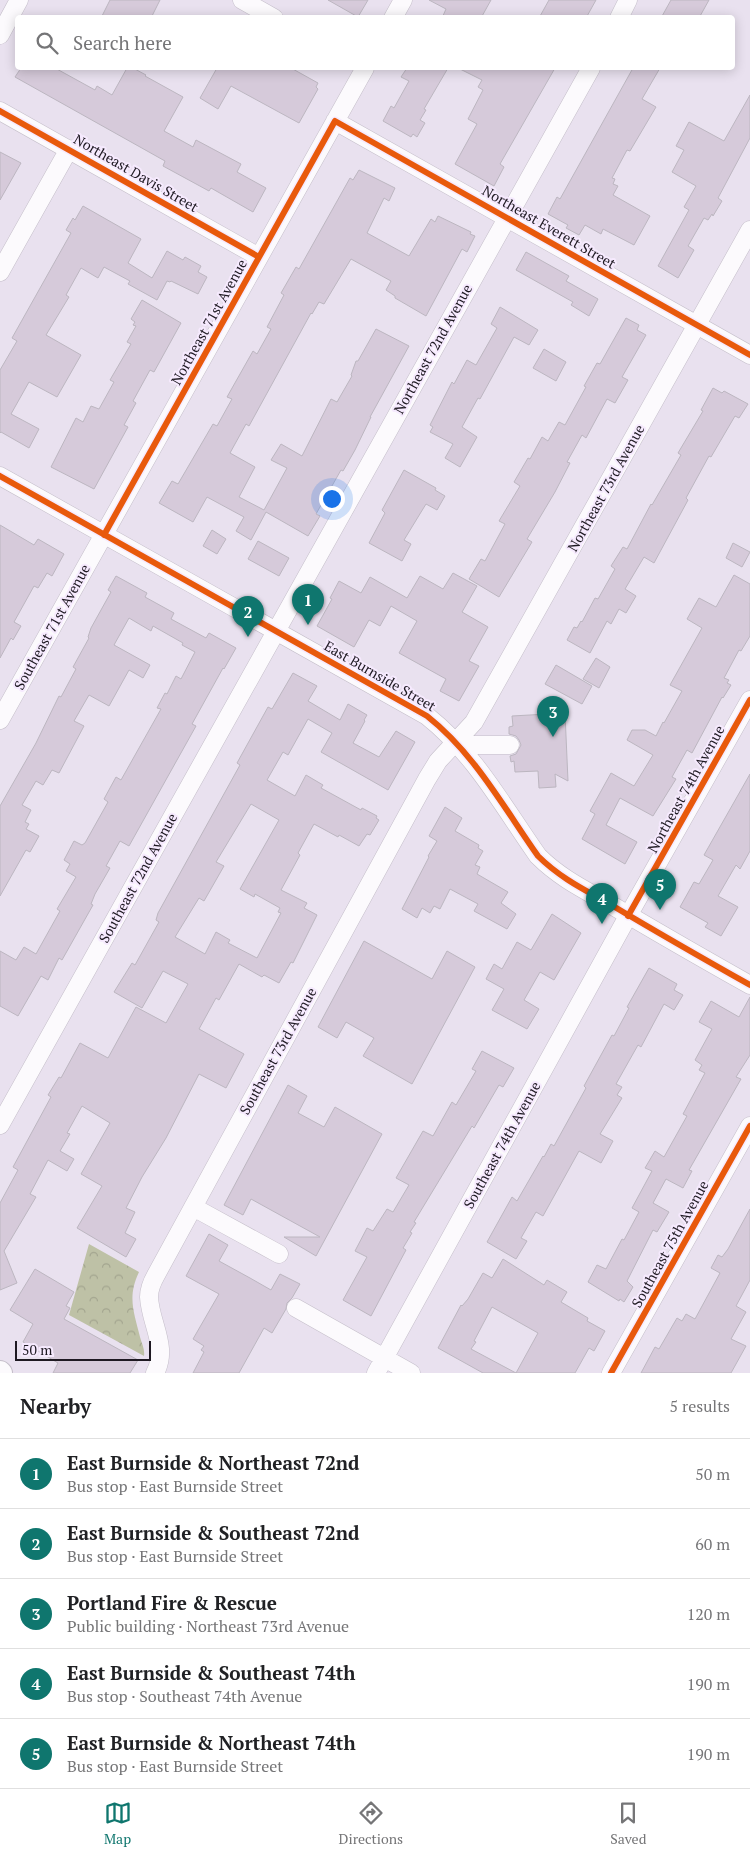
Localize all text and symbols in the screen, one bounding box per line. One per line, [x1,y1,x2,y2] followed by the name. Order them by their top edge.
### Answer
[15,15,735,70] search box
[33,29,61,57] icon: search
[73,30,172,55] text: Search here
[71,129,203,216] street label: Northeast Davis Street
[479,181,620,273] street label: Northeast Everett Street
[166,256,251,388] street label: Northeast 71st Avenue
[389,281,476,417] street label: Northeast 72nd Avenue
[563,421,648,555] street label: Northeast 73rd Avenue
[319,486,345,512] your location
[9,561,94,693] street label: Southeast 71st Avenue
[292,584,324,625] pin: 1
[232,596,264,637] pin: 2
[321,636,440,716] street label: East Burnside Street
[537,696,569,737] pin: 3
[643,722,729,856] street label: Northeast 74th Avenue
[94,810,181,946] street label: Southeast 72nd Avenue
[644,869,676,910] pin: 5
[586,883,618,924] pin: 4
[235,984,320,1118] street label: Southeast 73rd Avenue
[459,1078,544,1212] street label: Southeast 74th Avenue
[627,1177,712,1311] street label: Southeast 75th Avenue
[15,1338,151,1361] scale bar
[22,1340,52,1359] text: 50 m
[20,1392,91,1420] text: Nearby
[670,1395,730,1417] text: 5 results
[67,1450,360,1475] text: East Burnside & Northeast 72nd
[31,1463,41,1485] text: 1
[695,1463,730,1485] text: 50 m
[67,1475,283,1497] text: Bus stop · East Burnside Street
[67,1520,359,1545] text: East Burnside & Southeast 72nd
[31,1533,41,1555] text: 2
[695,1533,730,1555] text: 60 m
[67,1545,283,1567] text: Bus stop · East Burnside Street
[67,1590,277,1615] text: Portland Fire & Rescue
[31,1603,41,1625] text: 3
[687,1603,730,1625] text: 120 m
[67,1615,349,1637] text: Public building · Northeast 73rd Avenue
[67,1660,355,1685] text: East Burnside & Southeast 74th
[31,1673,41,1695] text: 4
[687,1673,730,1695] text: 190 m
[67,1685,302,1707] text: Bus stop · Southeast 74th Avenue
[67,1730,356,1755] text: East Burnside & Northeast 74th
[31,1743,41,1765] text: 5
[687,1743,730,1765] text: 190 m
[67,1755,283,1777] text: Bus stop · East Burnside Street
[104,1799,132,1848] tab: Map
[339,1799,403,1848] tab: Directions
[610,1799,646,1848] tab: Saved

